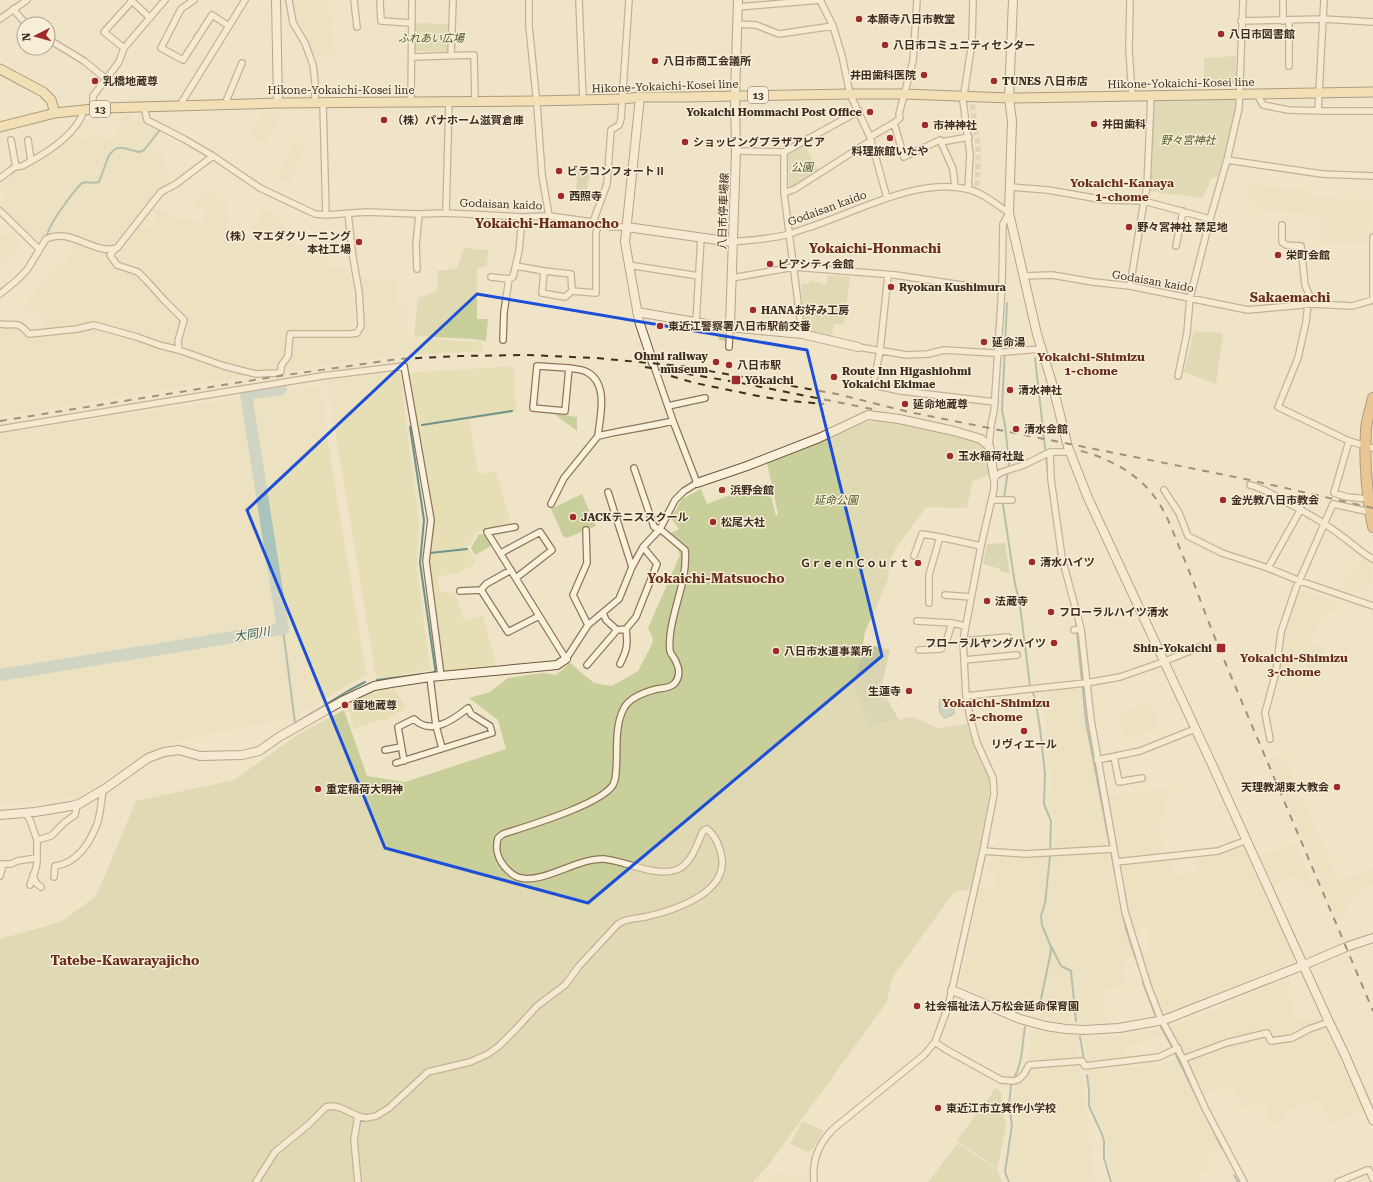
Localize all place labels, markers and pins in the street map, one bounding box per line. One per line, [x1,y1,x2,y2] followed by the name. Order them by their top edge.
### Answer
[867,13,955,26] place label: 本願寺八日市教堂
[854,14,864,24] marker: 本願寺八日市教堂
[1229,28,1295,41] place label: 八日市図書館
[1216,29,1226,39] marker: 八日市図書館
[893,39,1035,52] place label: 八日市コミュニティセンター
[880,40,890,50] marker: 八日市コミュニティセンター
[663,55,751,68] place label: 八日市商工会議所
[650,56,660,66] marker: 八日市商工会議所
[850,69,916,82] place label: 井田歯科医院
[919,70,929,80] marker: 井田歯科医院
[103,75,158,88] place label: 乳橋地蔵尊
[1002,75,1088,88] place label: TUNES 八日市店
[90,76,100,86] marker: 乳橋地蔵尊
[989,76,999,86] marker: TUNES 八日市店
[686,106,863,119] place label: Yokaichi Hommachi Post Office
[865,107,875,117] marker: Yokaichi Hommachi Post Office
[392,114,524,127] place label: （株）パナホーム滋賀倉庫
[379,115,389,125] marker: （株）パナホーム滋賀倉庫
[1102,118,1146,131] place label: 井田歯科
[933,119,977,132] place label: 市神神社
[1089,119,1099,129] marker: 井田歯科
[920,120,930,130] marker: 市神神社
[885,133,895,143] marker: 料理旅館いたや
[693,136,825,149] place label: ショッピングプラザアピア
[680,137,690,147] marker: ショッピングプラザアピア
[852,145,929,158] place label: 料理旅館いたや
[567,165,666,178] place label: ビラコンフォートⅡ
[554,166,564,176] marker: ビラコンフォートⅡ
[569,190,602,203] place label: 西照寺
[556,191,566,201] marker: 西照寺
[1137,221,1228,234] place label: 野々宮神社 禁足地
[1124,222,1134,232] marker: 野々宮神社 禁足地
[219,230,351,256] place label: （株）マエダクリーニング 本社工場
[354,237,364,247] marker: （株）マエダクリーニング 本社工場
[1286,249,1330,262] place label: 栄町会館
[1273,250,1283,260] marker: 栄町会館
[778,258,854,271] place label: ピアシティ会館
[765,259,775,269] marker: ピアシティ会館
[899,281,1007,294] place label: Ryokan Kushimura
[886,282,896,292] marker: Ryokan Kushimura
[761,304,849,317] place label: HANAお好み工房
[748,305,758,315] marker: HANAお好み工房
[668,320,811,333] place label: 東近江警察署八日市駅前交番
[655,321,665,331] marker: 東近江警察署八日市駅前交番
[992,336,1025,349] place label: 延命湯
[979,337,989,347] marker: 延命湯
[634,350,708,376] place label: Ohmi railway museum
[711,357,721,367] marker: Ohmi railway museum
[737,359,781,372] place label: 八日市駅
[724,360,734,370] marker: 八日市駅
[842,365,972,391] place label: Route Inn Higashiohmi Yokaichi Ekimae
[829,372,839,382] marker: Route Inn Higashiohmi Yokaichi Ekimae
[730,374,742,386] marker: Yōkaichi
[745,374,794,387] place label: Yōkaichi
[1018,384,1062,397] place label: 清水神社
[1005,385,1015,395] marker: 清水神社
[913,398,968,411] place label: 延命地蔵尊
[900,399,910,409] marker: 延命地蔵尊
[1024,423,1068,436] place label: 清水会館
[1011,424,1021,434] marker: 清水会館
[958,450,1024,463] place label: 玉水稲荷社趾
[945,451,955,461] marker: 玉水稲荷社趾
[730,484,774,497] place label: 浜野会館
[717,485,727,495] marker: 浜野会館
[1231,494,1319,507] place label: 金光教八日市教会
[1218,495,1228,505] marker: 金光教八日市教会
[581,511,688,524] place label: JACKテニススクール
[568,512,578,522] marker: JACKテニススクール
[721,516,765,529] place label: 松尾大社
[708,517,718,527] marker: 松尾大社
[1040,556,1095,569] place label: 清水ハイツ
[800,557,910,570] place label: ＧｒｅｅｎＣｏｕｒｔ
[1027,557,1037,567] marker: 清水ハイツ
[913,558,923,568] marker: ＧｒｅｅｎＣｏｕｒｔ
[995,595,1028,608] place label: 法蔵寺
[982,596,992,606] marker: 法蔵寺
[1059,606,1169,619] place label: フローラルハイツ清水
[1046,607,1056,617] marker: フローラルハイツ清水
[925,637,1046,650] place label: フローラルヤングハイツ
[1049,638,1059,648] marker: フローラルヤングハイツ
[1133,642,1212,655] place label: Shin-Yokaichi
[1215,642,1227,654] marker: Shin-Yokaichi
[784,645,872,658] place label: 八日市水道事業所
[771,646,781,656] marker: 八日市水道事業所
[868,685,901,698] place label: 生蓮寺
[904,686,914,696] marker: 生蓮寺
[353,699,397,712] place label: 鐘地蔵尊
[340,700,350,710] marker: 鐘地蔵尊
[1019,726,1029,736] marker: リヴィエール
[991,738,1057,751] place label: リヴィエール
[1241,781,1329,794] place label: 天理教湖東大教会
[1332,782,1342,792] marker: 天理教湖東大教会
[326,783,403,796] place label: 重定稲荷大明神
[313,784,323,794] marker: 重定稲荷大明神
[925,1000,1079,1013] place label: 社会福祉法人万松会延命保育園
[912,1001,922,1011] marker: 社会福祉法人万松会延命保育園
[946,1102,1056,1115] place label: 東近江市立箕作小学校
[933,1103,943,1113] marker: 東近江市立箕作小学校

